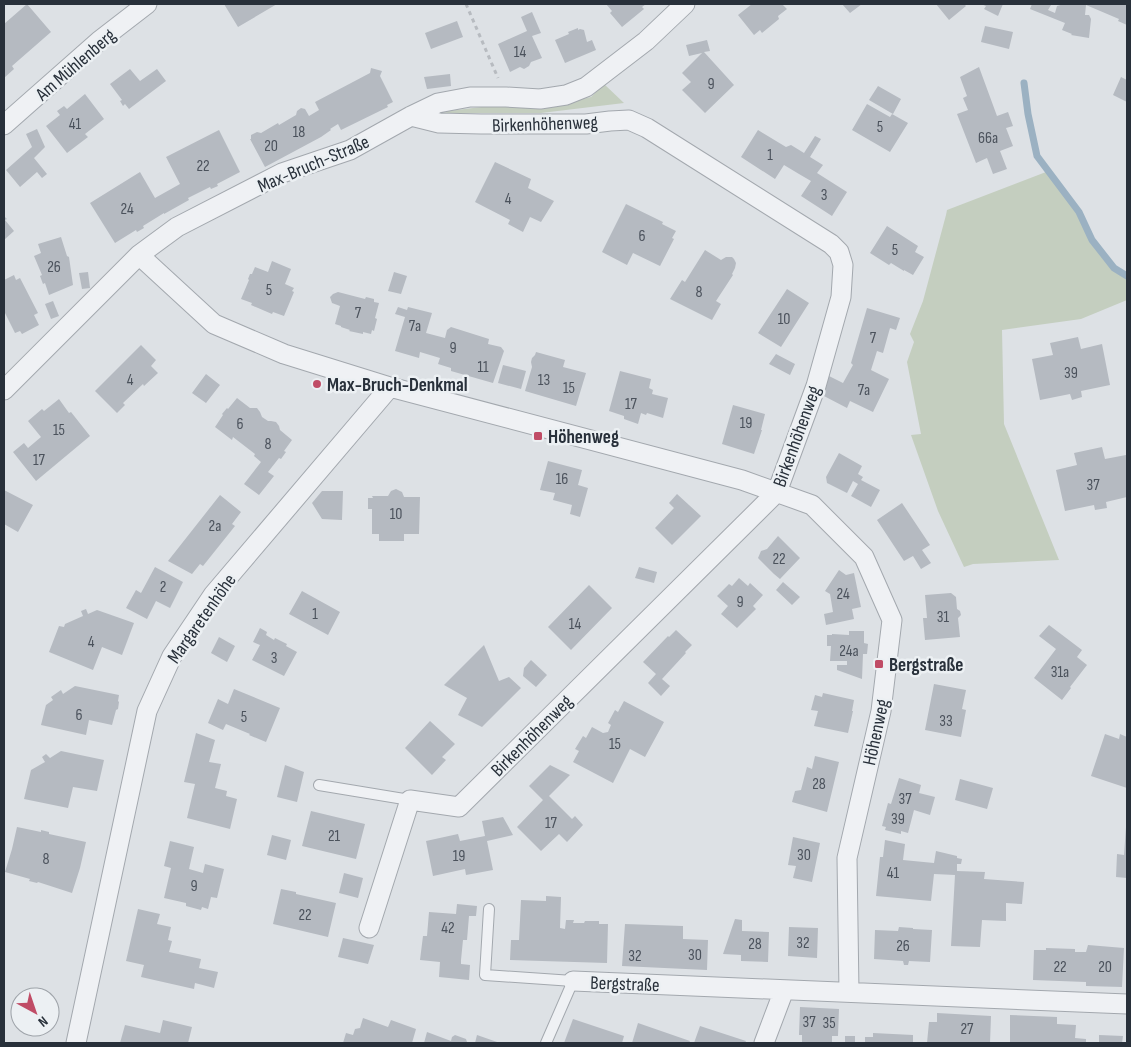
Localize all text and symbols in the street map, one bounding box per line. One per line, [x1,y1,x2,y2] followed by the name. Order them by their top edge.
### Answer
[31,24,121,107] street label: Am Mühlenberg
[514,43,526,62] house number: 14
[707,75,715,94] house number: 9
[492,111,599,138] street label: Birkenhöhenweg
[69,115,82,134] house number: 41
[877,118,883,137] house number: 5
[293,123,305,142] house number: 18
[978,129,998,148] house number: 66a
[254,131,373,198] street label: Max-Bruch-Straße
[264,137,278,156] house number: 20
[767,146,773,165] house number: 1
[196,157,210,176] house number: 22
[821,186,827,205] house number: 3
[505,190,512,209] house number: 4
[120,200,134,219] house number: 24
[638,227,646,246] house number: 6
[892,241,898,260] house number: 5
[47,258,61,277] house number: 26
[266,281,272,300] house number: 5
[695,283,703,302] house number: 8
[355,304,362,323] house number: 7
[778,310,790,329] house number: 10
[409,317,421,336] house number: 7a
[870,329,877,348] house number: 7
[449,339,457,358] house number: 9
[477,358,489,377] house number: 11
[1064,364,1078,383] house number: 39
[127,371,134,390] house number: 4
[538,371,550,390] house number: 13
[327,374,468,397] place label: Max-Bruch-Denkmal
[311,378,323,390] marker: Max-Bruch-Denkmal
[563,379,575,398] house number: 15
[858,381,870,400] house number: 7a
[768,382,826,490] street label: Birkenhöhenweg
[625,395,638,414] house number: 17
[740,414,752,433] house number: 19
[236,415,244,434] house number: 6
[53,421,65,440] house number: 15
[548,426,619,449] place label: Höhenweg
[532,430,544,442] marker: Höhenweg
[264,435,272,454] house number: 8
[33,451,46,470] house number: 17
[556,470,568,489] house number: 16
[1086,476,1100,495] house number: 37
[390,505,402,524] house number: 10
[209,517,221,536] house number: 2a
[772,550,786,569] house number: 22
[163,570,242,668] street label: Margaretenhöhe
[160,578,166,597] house number: 2
[836,585,850,604] house number: 24
[736,593,744,612] house number: 9
[312,605,318,624] house number: 1
[937,608,950,627] house number: 31
[569,615,581,634] house number: 14
[88,633,95,652] house number: 4
[839,642,859,661] house number: 24a
[271,649,277,668] house number: 3
[889,654,963,677] place label: Bergstraße
[873,658,885,670] marker: Bergstraße
[1051,663,1069,682] house number: 31a
[486,690,578,782] street label: Birkenhöhenweg
[858,697,895,768] street label: Höhenweg
[75,706,83,725] house number: 6
[241,708,247,727] house number: 5
[939,712,953,731] house number: 33
[609,735,621,754] house number: 15
[812,775,826,794] house number: 28
[898,790,912,809] house number: 37
[891,810,905,829] house number: 39
[545,814,558,833] house number: 17
[328,827,341,846] house number: 21
[797,846,811,865] house number: 30
[453,847,465,866] house number: 19
[42,850,50,869] house number: 8
[887,864,900,883] house number: 41
[190,877,198,896] house number: 9
[298,906,312,925] house number: 22
[441,919,455,938] house number: 42
[796,934,810,953] house number: 32
[748,935,762,954] house number: 28
[896,937,910,956] house number: 26
[688,946,702,965] house number: 30
[628,947,642,966] house number: 32
[1053,958,1067,977] house number: 22
[1098,958,1112,977] house number: 20
[590,972,660,997] street label: Bergstraße
[10,987,60,1037] north arrow
[35,1013,51,1030] text: N
[802,1013,816,1032] house number: 37
[822,1014,836,1033] house number: 35
[960,1020,974,1039] house number: 27

